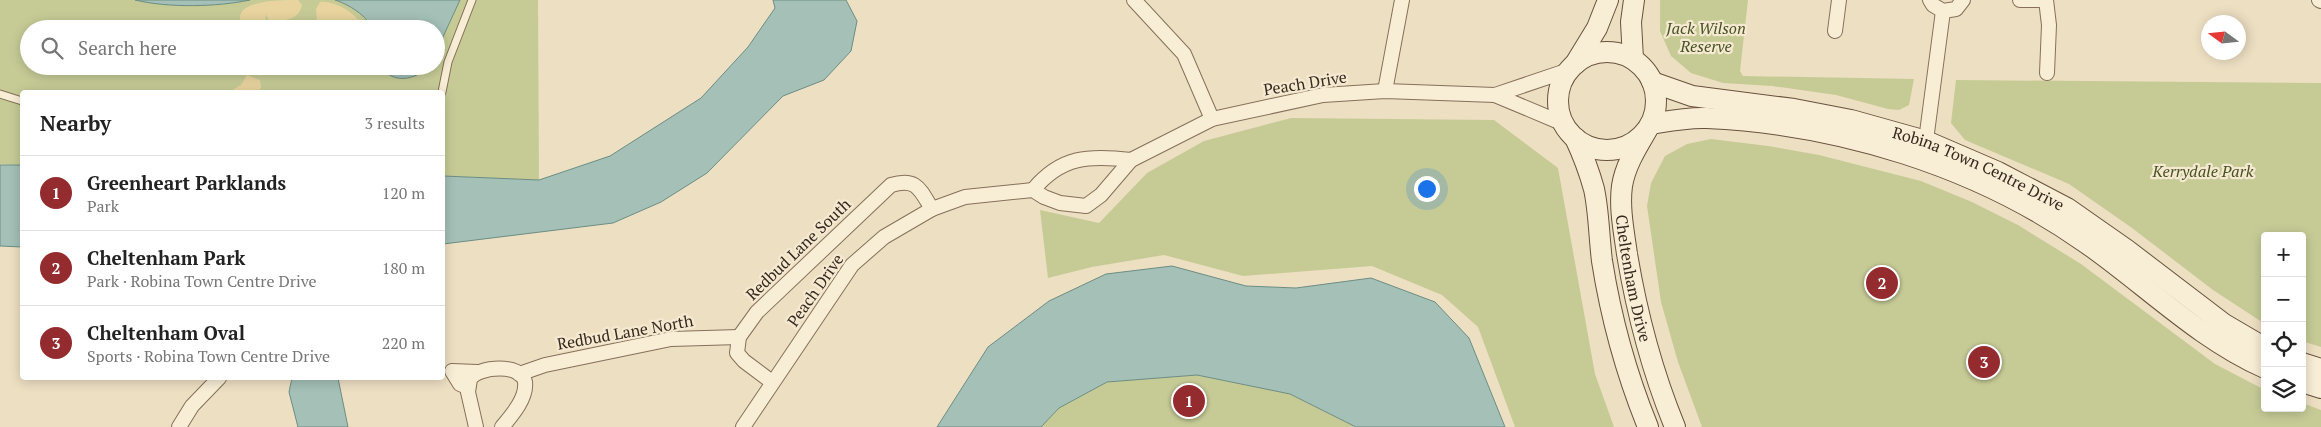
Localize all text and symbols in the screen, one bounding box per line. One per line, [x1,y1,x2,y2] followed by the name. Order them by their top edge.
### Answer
[2201,15,2246,60] north arrow
[1665,17,1746,57] park label: Jack Wilson Reserve
[20,20,445,75] search box
[38,34,66,62] icon: search
[78,35,177,60] text: Search here
[1262,66,1348,100] street label: Peach Drive
[40,109,111,137] text: Nearby
[365,112,425,134] text: 3 results
[1890,121,2068,216] street label: Robina Town Centre Drive
[2152,160,2254,182] park label: Kerrydale Park
[87,170,286,195] text: Greenheart Parklands
[1414,176,1440,202] your location
[51,182,61,204] text: 1
[382,182,425,204] text: 120 m
[741,193,856,305] street label: Redbud Lane South
[87,195,119,217] text: Park
[1611,213,1657,344] street label: Cheltenham Drive
[2261,232,2306,412] map controls
[2261,232,2306,277] button: +
[87,245,245,270] text: Cheltenham Park
[782,249,848,331] street label: Peach Drive
[51,257,61,279] text: 2
[382,257,425,279] text: 180 m
[1866,264,1898,302] pin: 2
[87,270,317,292] text: Park · Robina Town Centre Drive
[2261,277,2306,322] button: −
[555,309,695,355] street label: Redbud Lane North
[87,320,245,345] text: Cheltenham Oval
[2261,322,2306,367] button: locate
[51,332,61,354] text: 3
[382,332,425,354] text: 220 m
[1968,343,2000,381] pin: 3
[87,345,330,367] text: Sports · Robina Town Centre Drive
[2261,367,2306,412] button: layers
[1173,382,1205,420] pin: 1

